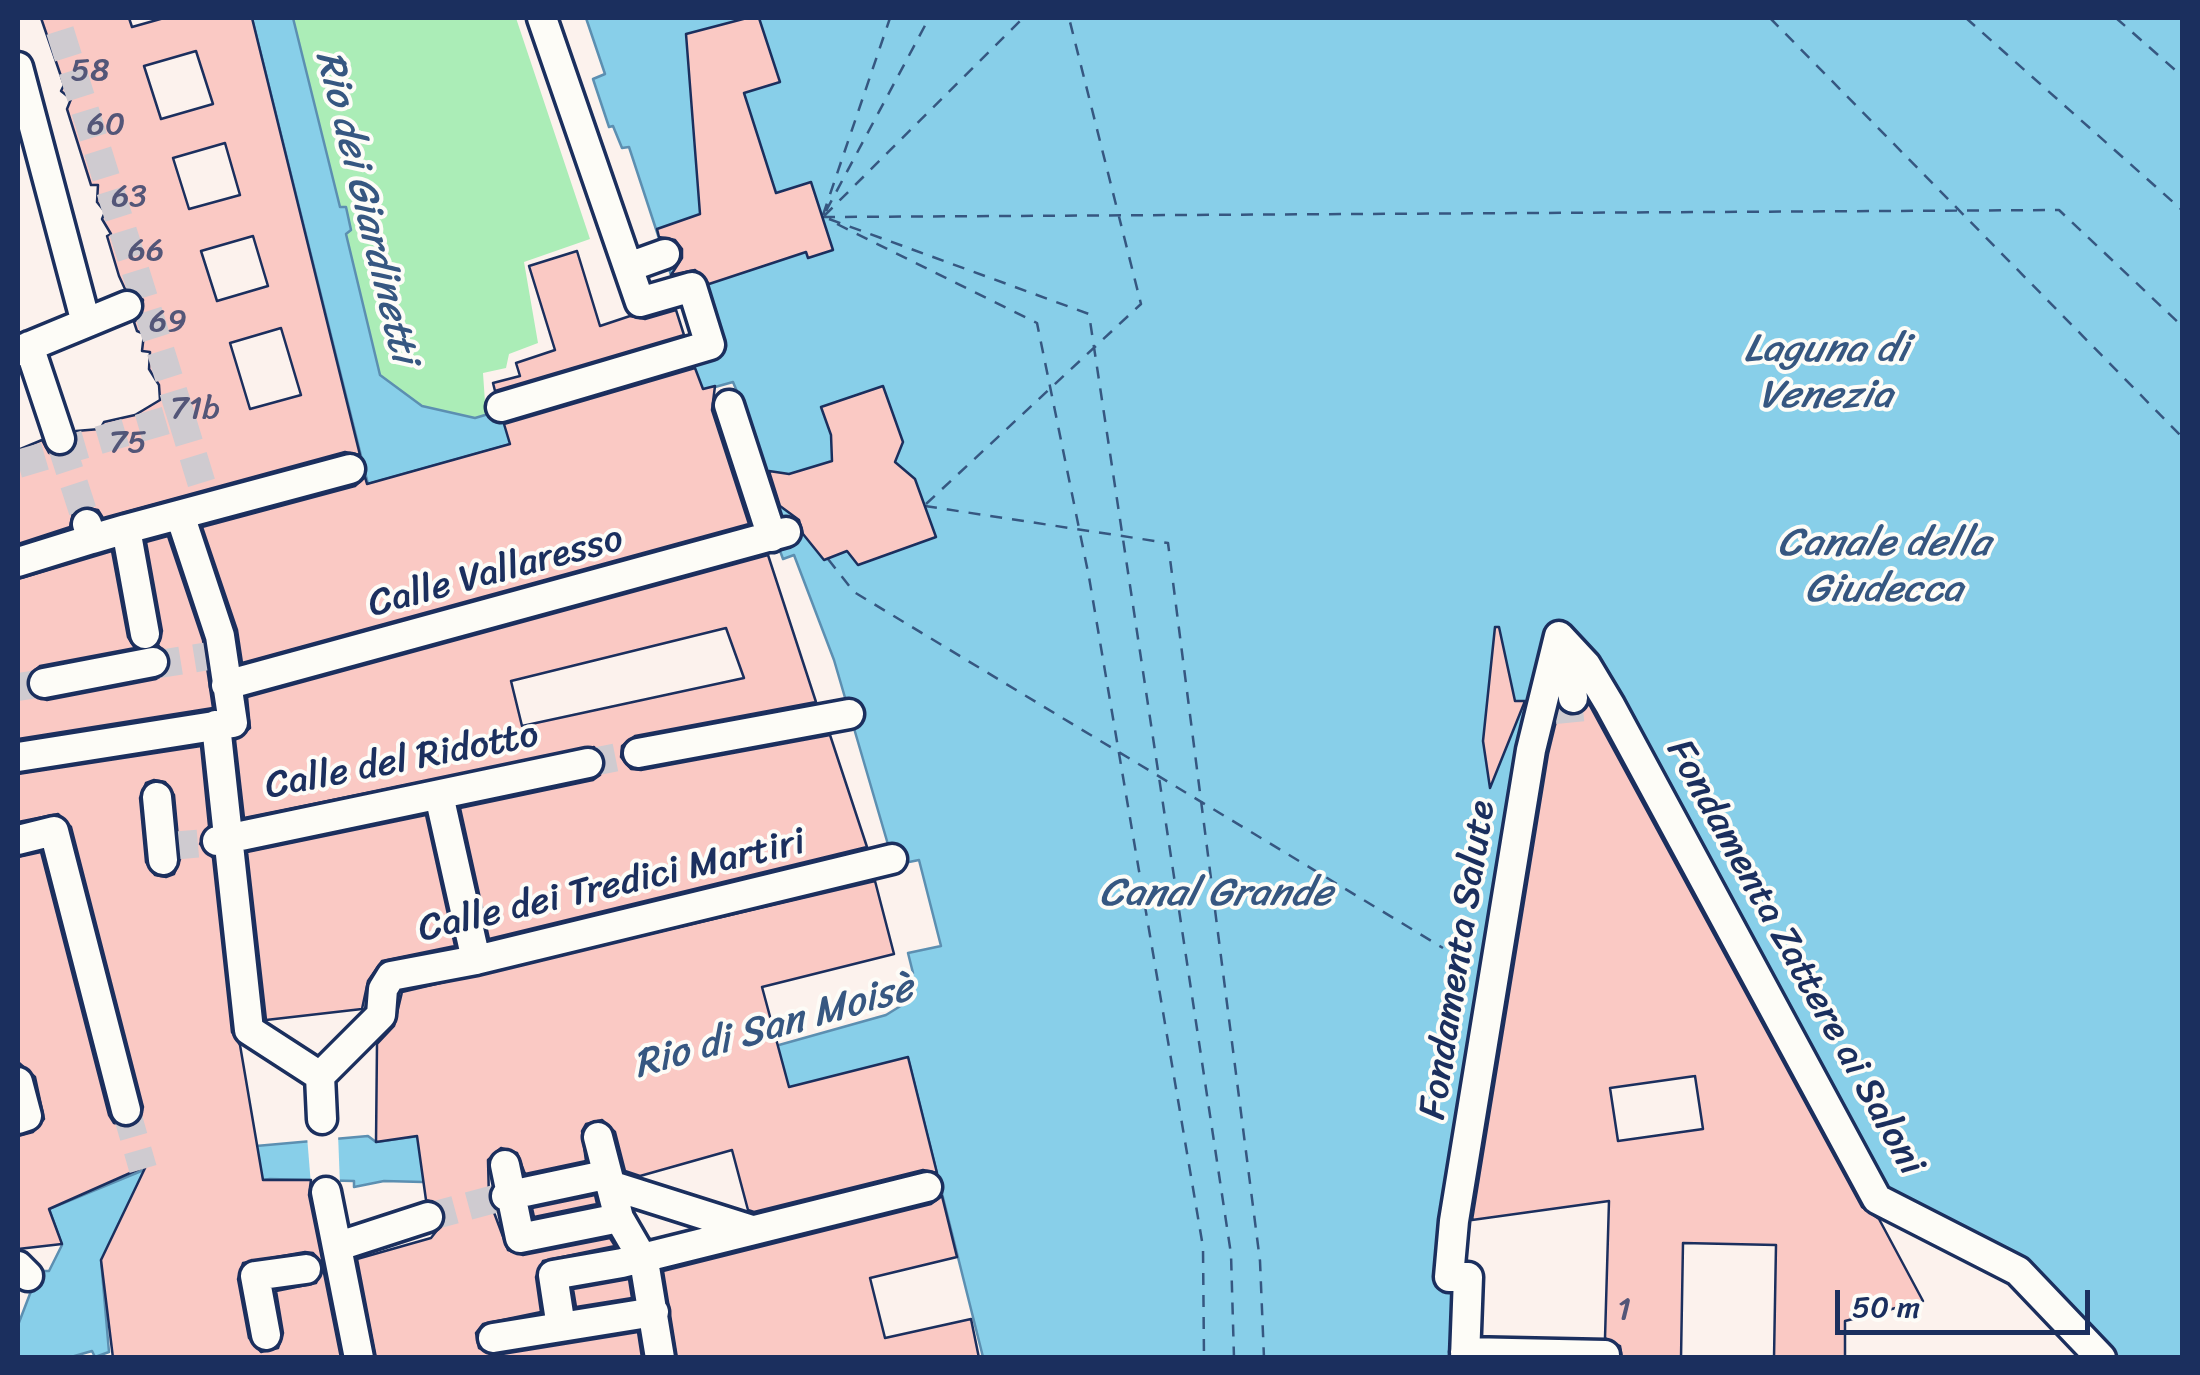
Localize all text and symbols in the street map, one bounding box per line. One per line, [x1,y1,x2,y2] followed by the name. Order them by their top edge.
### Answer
[303,46,427,368] water label: Rio dei Giardinetti
[71,53,109,91] house number: 58
[87,107,125,145] house number: 60
[111,179,147,217] house number: 63
[128,233,164,271] house number: 66
[149,304,187,342] house number: 69
[1744,327,1908,421] water label: Laguna di Venezia
[170,391,220,429] house number: 71b
[109,425,147,463] house number: 75
[364,517,628,629] street label: Calle Vallaresso
[1778,521,1990,615] water label: Canale della Giudecca
[262,713,542,811] street label: Calle del Ridotto
[1655,732,1933,1184] street label: Fondamenta Zattere ai Saloni
[1411,797,1507,1123] street label: Fondamenta Salute
[414,820,810,954] street label: Calle dei Tredici Martiri
[1099,871,1333,919] water label: Canal Grande
[629,965,919,1091] water label: Rio di San Moisè
[1840,1270,2095,1332] scale bar
[1852,1280,1920,1334] text: 50 m
[1617,1292,1631,1330] house number: 1

